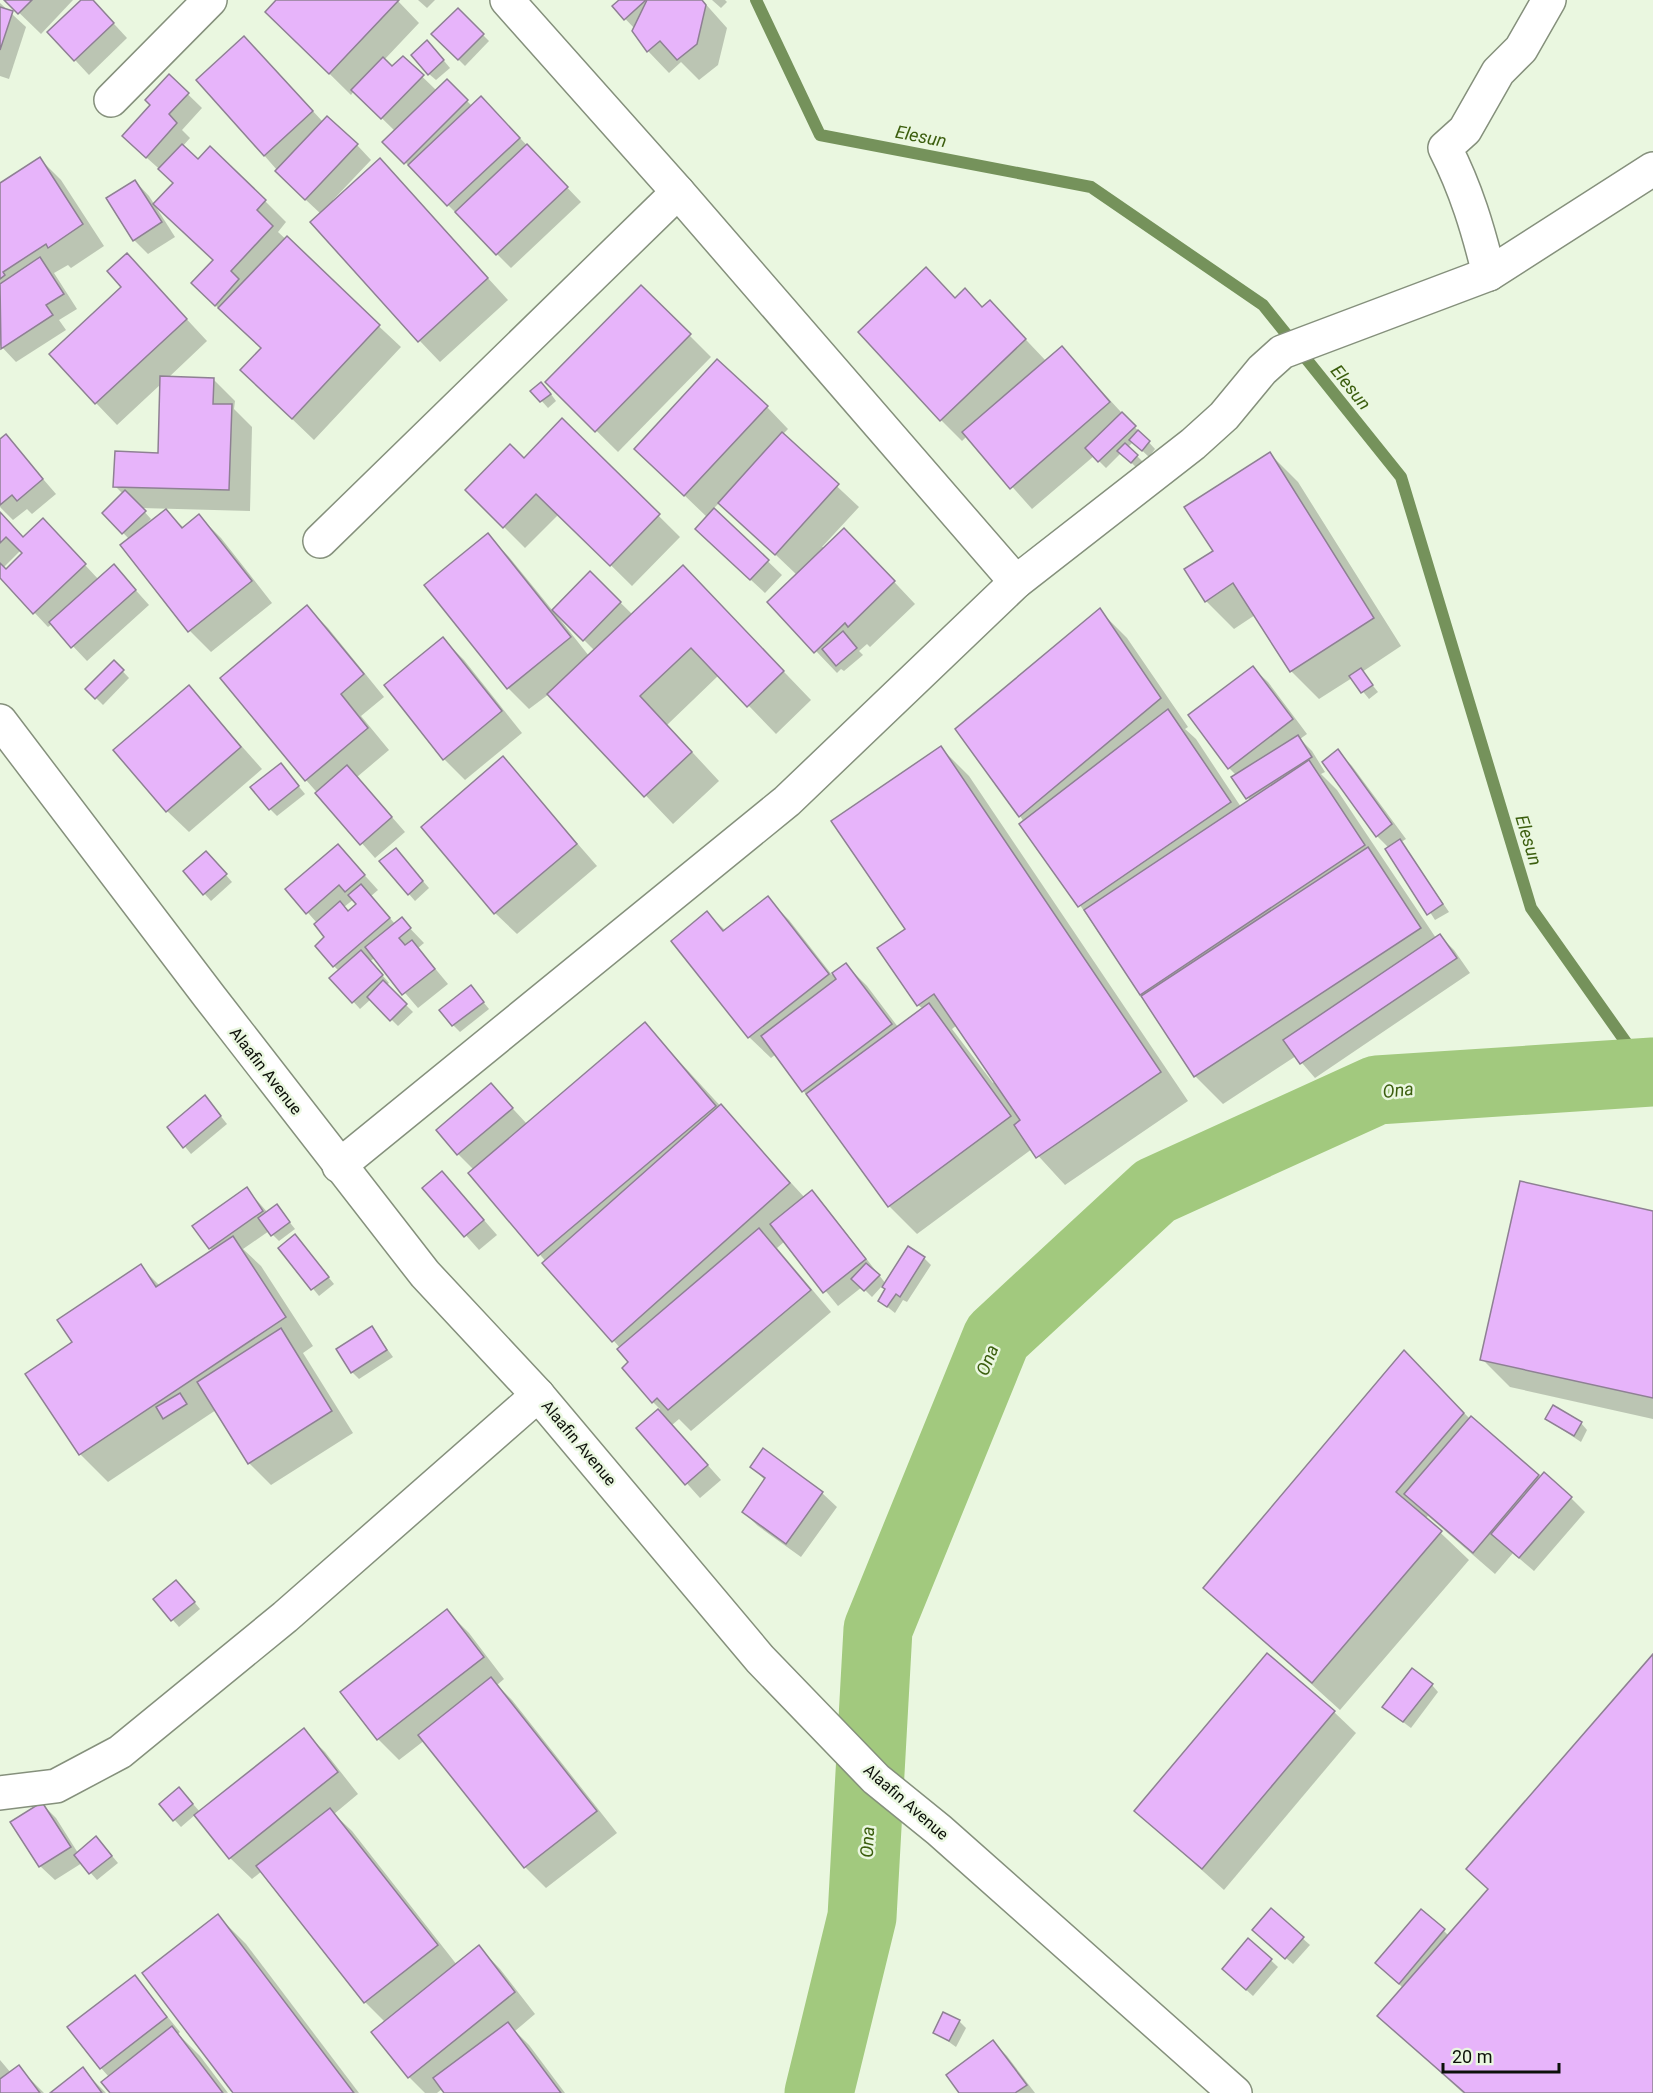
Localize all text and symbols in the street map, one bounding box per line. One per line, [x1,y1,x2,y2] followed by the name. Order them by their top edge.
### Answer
[894,121,948,151] water label: Elesun
[1327,360,1375,414] water label: Elesun
[1511,812,1547,868] water label: Elesun
[226,1023,306,1119] street label: Alaafin Avenue
[1381,1078,1415,1102] water label: Ona
[971,1342,1003,1378] water label: Ona
[538,1396,620,1490] street label: Alaafin Avenue
[860,1760,952,1844] street label: Alaafin Avenue
[856,1826,878,1858] water label: Ona
[1443,2036,1558,2074] scale bar
[1452,2046,1492,2067] text: 20 m

